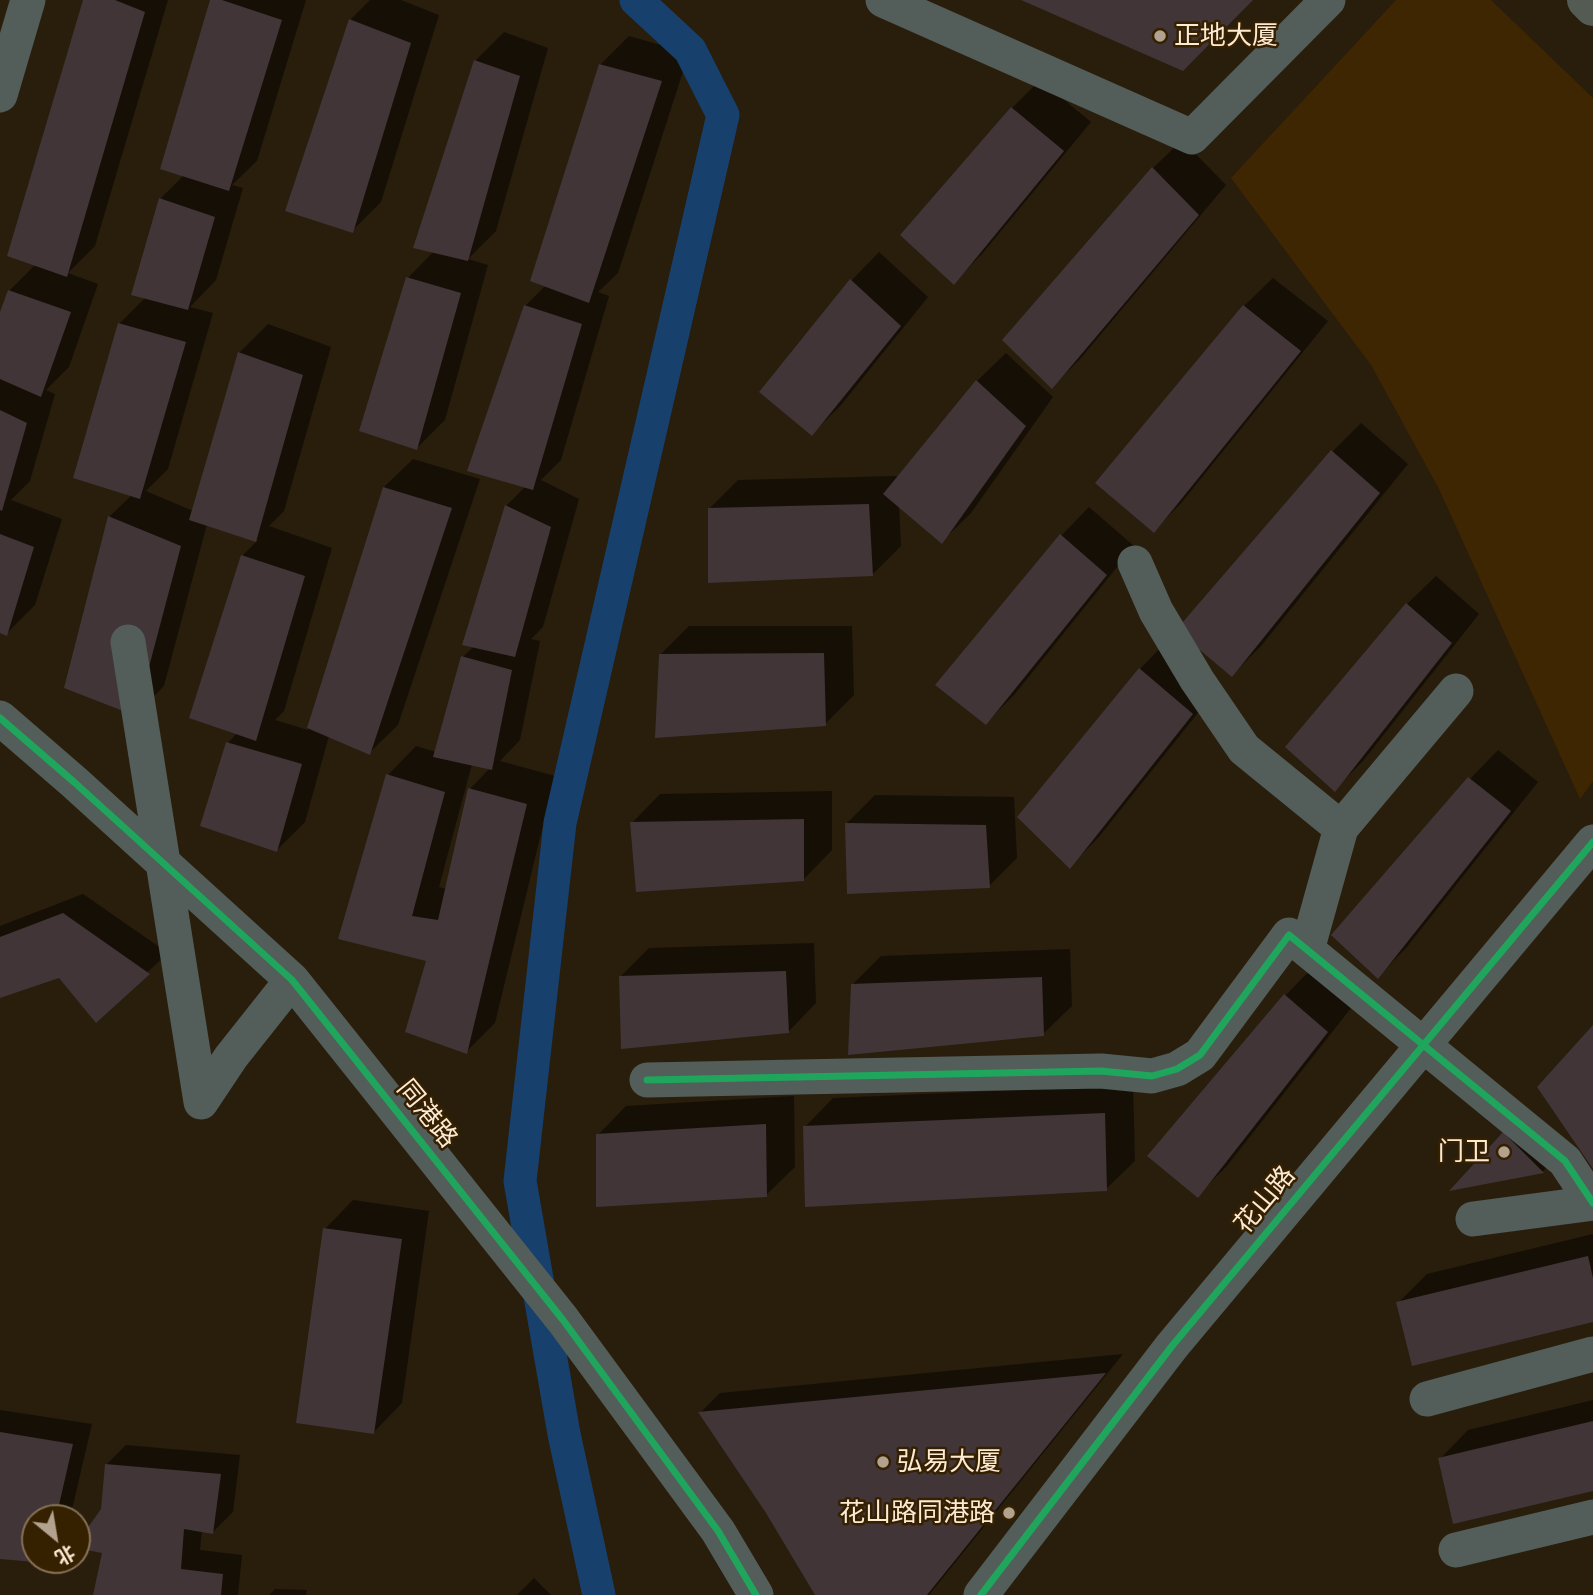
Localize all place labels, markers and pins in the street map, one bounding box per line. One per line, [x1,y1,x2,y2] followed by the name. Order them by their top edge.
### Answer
[1174,20,1278,52] place label: 正地大厦
[1152,28,1168,44] marker: 正地大厦
[1438,1136,1490,1168] place label: 门卫
[1496,1144,1512,1160] marker: 门卫
[897,1446,1001,1478] place label: 弘易大厦
[875,1454,891,1470] marker: 弘易大厦
[839,1497,995,1529] place label: 花山路同港路
[1001,1505,1017,1521] marker: 花山路同港路

